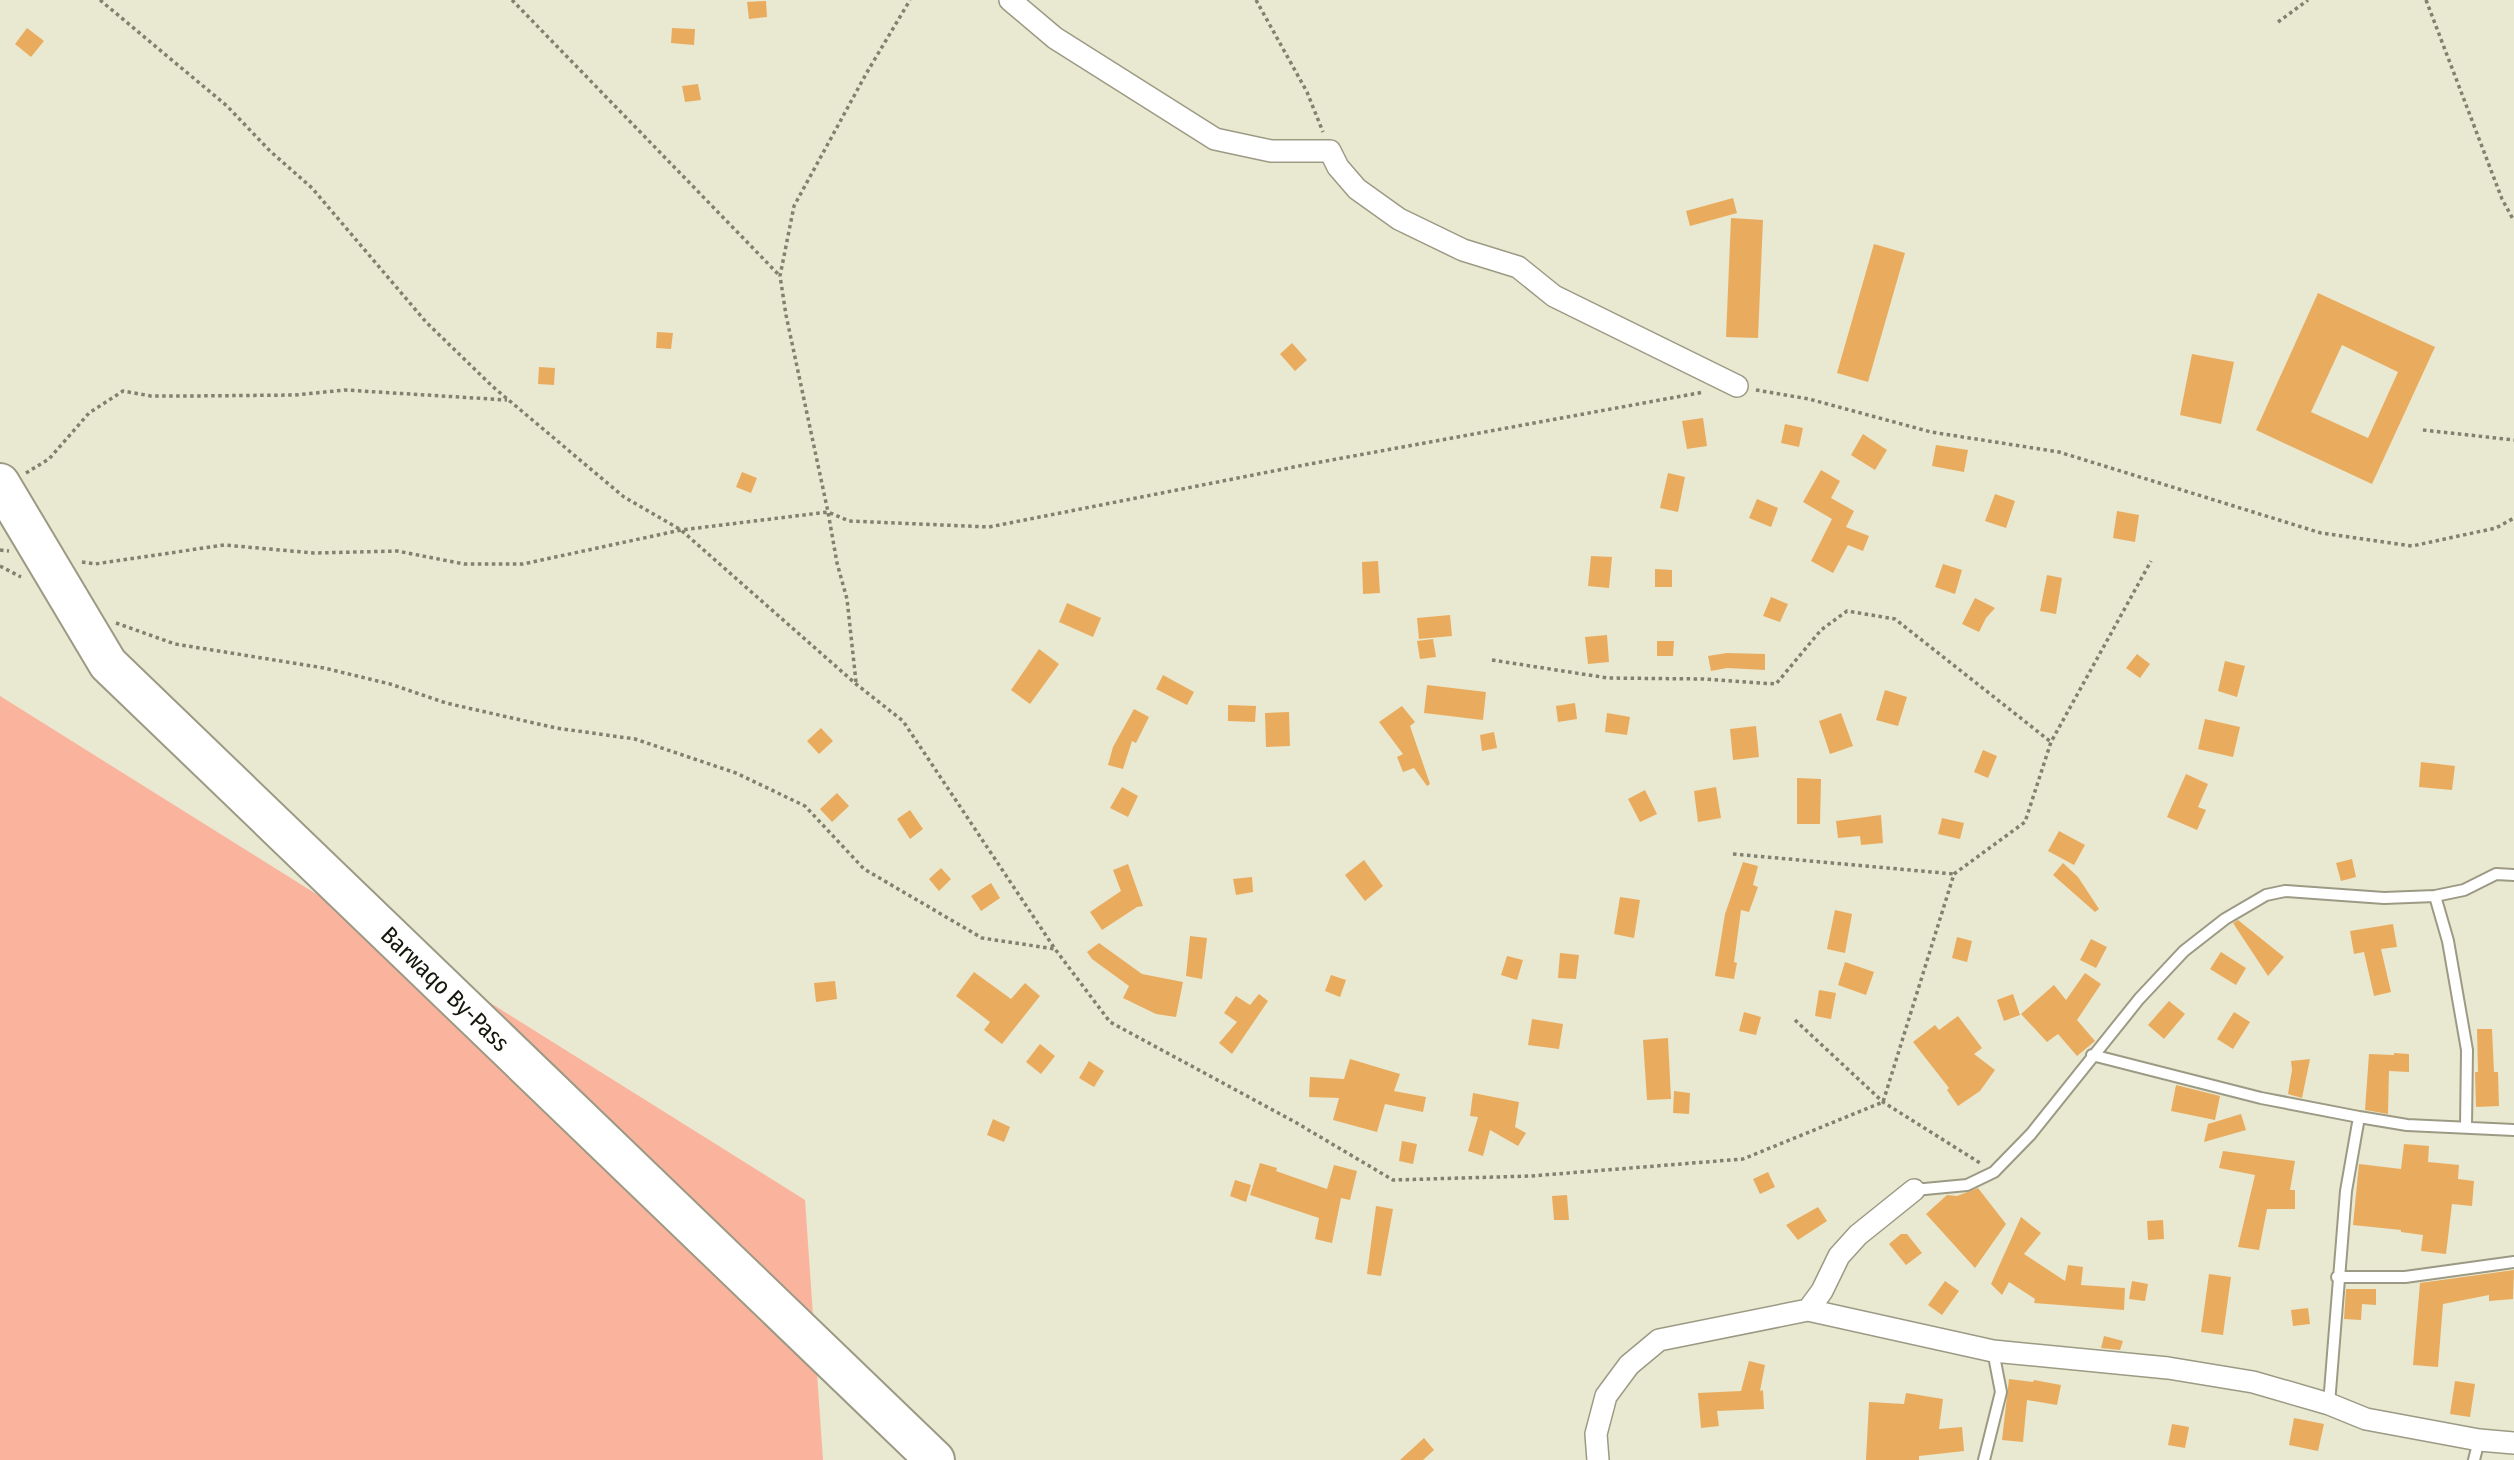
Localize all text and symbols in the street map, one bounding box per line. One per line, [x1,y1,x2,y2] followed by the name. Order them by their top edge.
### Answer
[375,921,515,1057] street label: Barwaqo By-Pass

